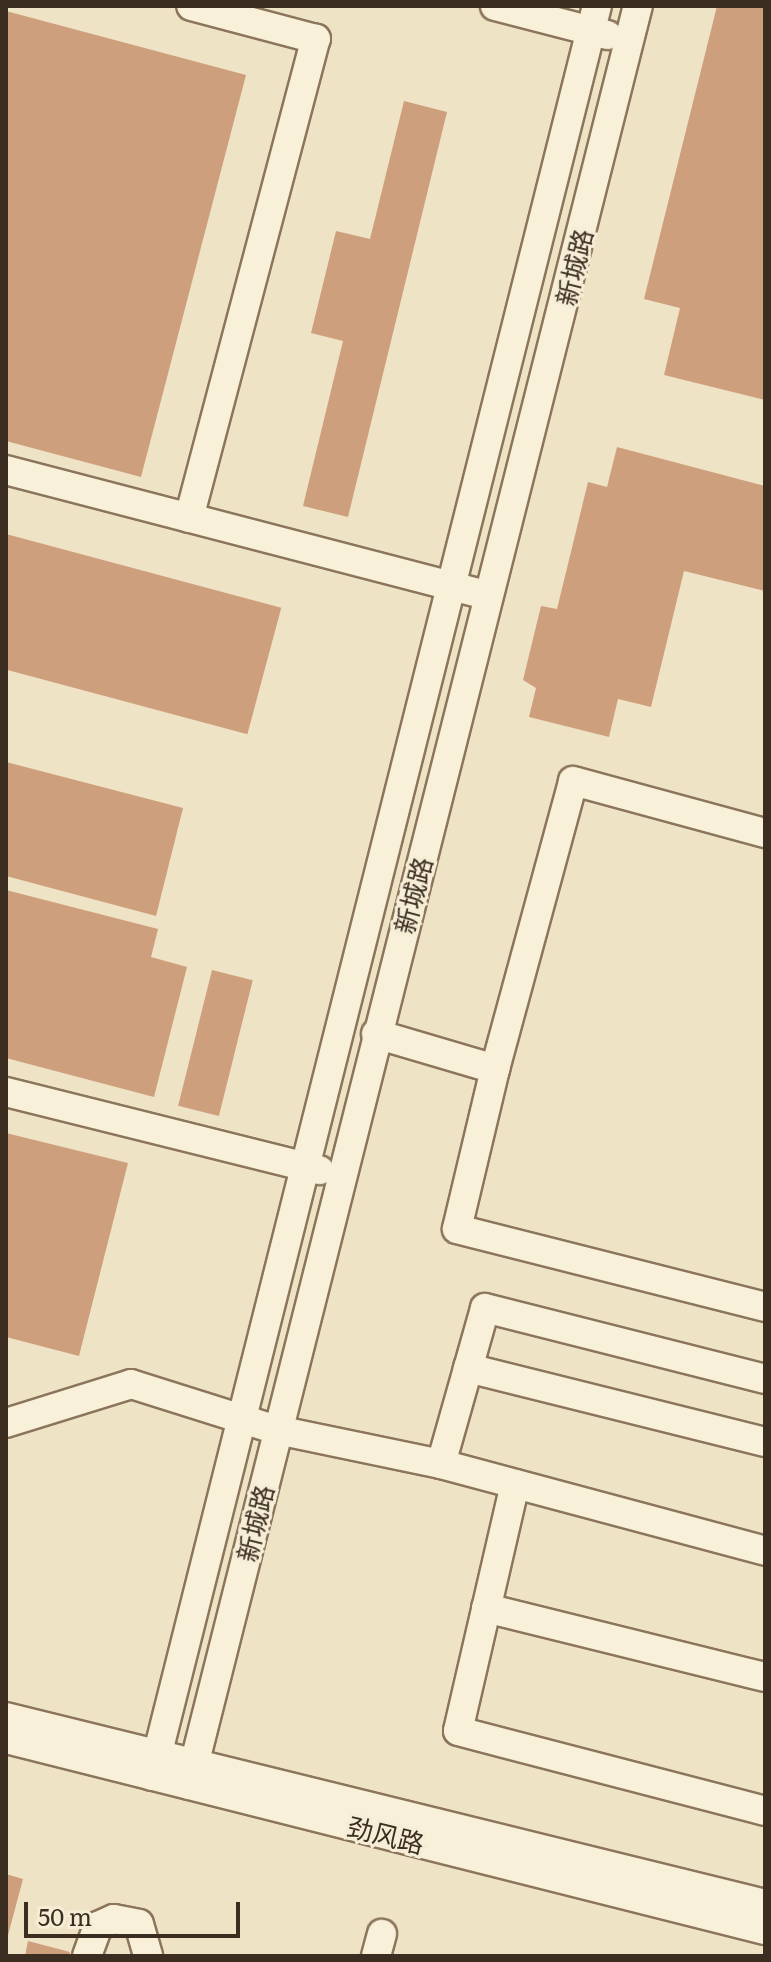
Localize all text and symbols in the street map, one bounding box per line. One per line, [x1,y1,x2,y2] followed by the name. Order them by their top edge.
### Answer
[548,225,598,309] street label: 新城路
[387,853,437,937] street label: 新城路
[229,1481,279,1565] street label: 新城路
[344,1809,428,1859] street label: 劲风路
[28,1886,244,1936] scale bar
[38,1898,92,1933] text: 50 m

